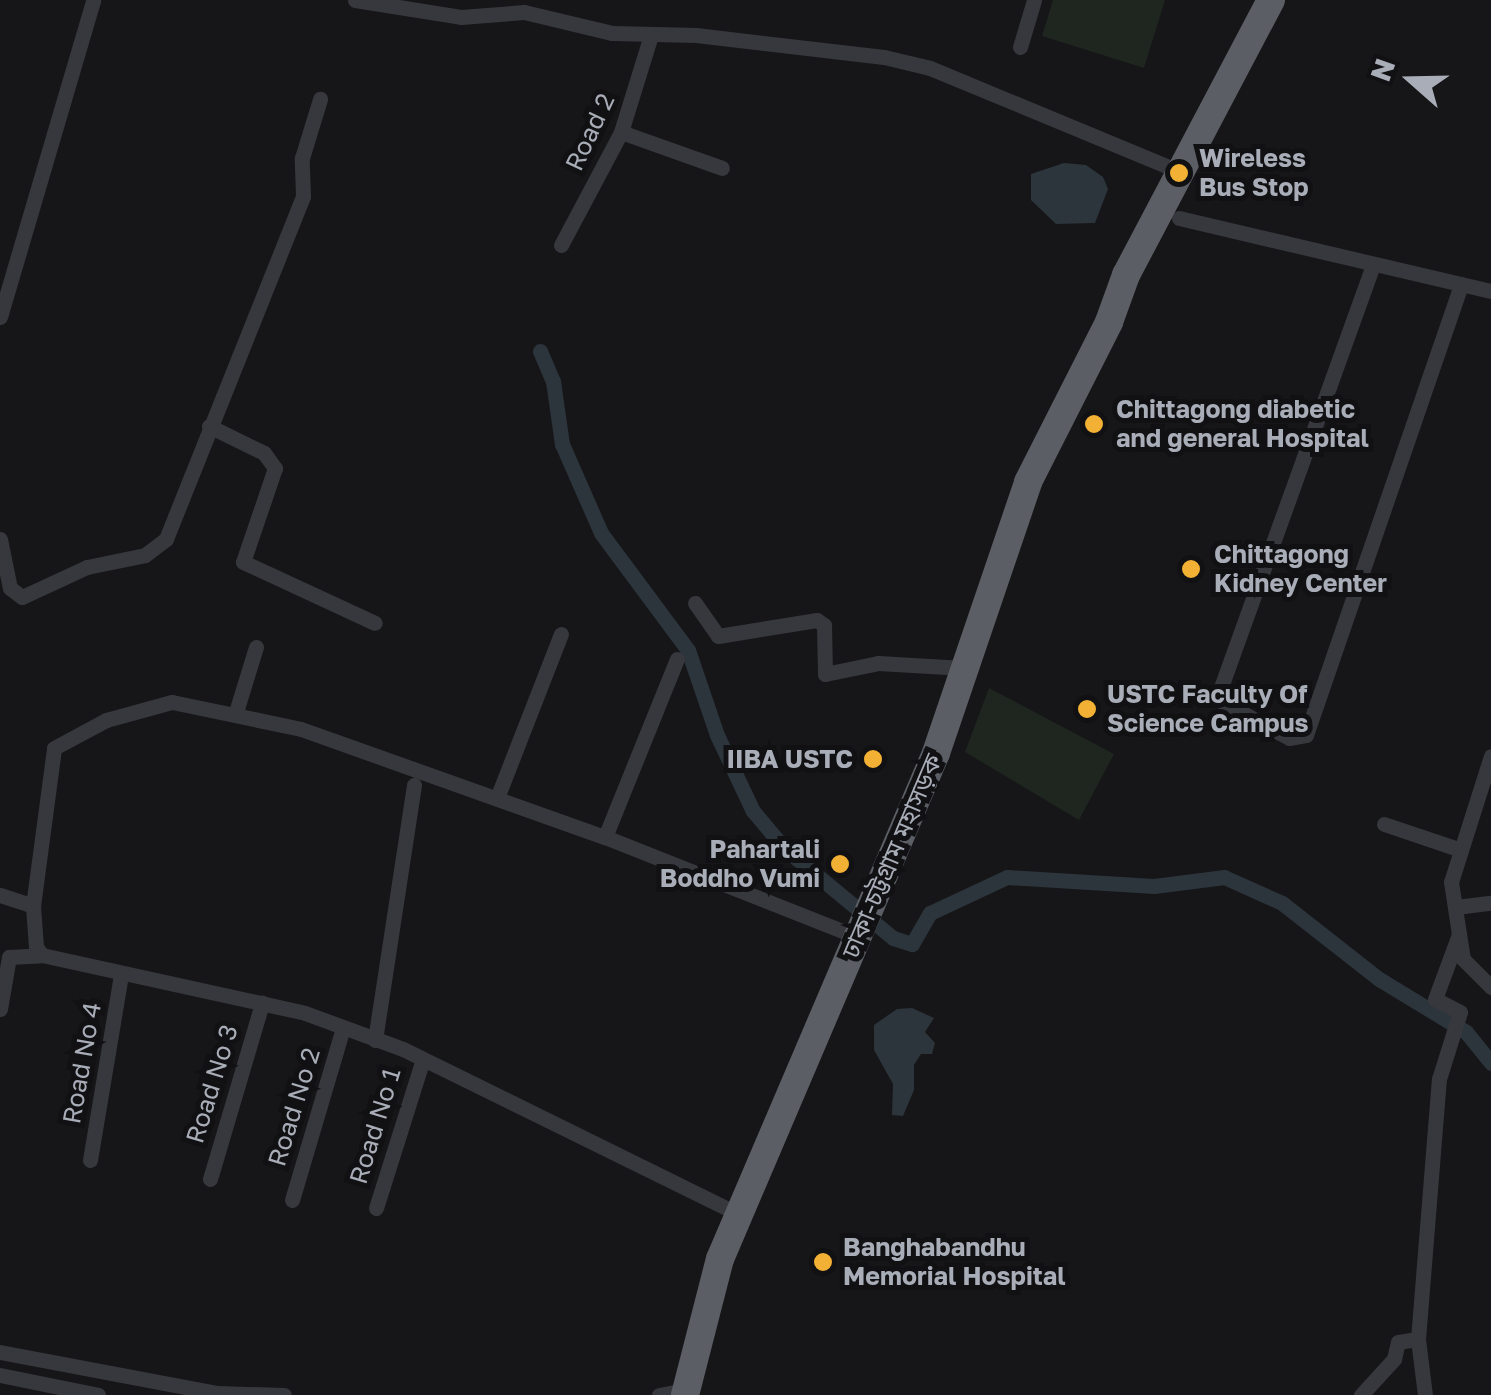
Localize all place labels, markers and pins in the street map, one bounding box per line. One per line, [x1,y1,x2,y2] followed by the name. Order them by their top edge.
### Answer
[1199,144,1309,203] place label: Wireless Bus Stop
[1168,162,1190,184] marker: Wireless Bus Stop
[1116,395,1369,454] place label: Chittagong diabetic and general Hospital
[1081,411,1107,437] marker: Chittagong diabetic and general Hospital
[1214,540,1387,599] place label: Chittagong Kidney Center
[1178,556,1204,582] marker: Chittagong Kidney Center
[1107,680,1309,739] place label: USTC Faculty Of Science Campus
[1076,698,1098,720] marker: USTC Faculty Of Science Campus
[727,744,853,774] place label: IIBA USTC
[862,748,884,770] marker: IIBA USTC
[660,835,820,894] place label: Pahartali Boddho Vumi
[829,853,851,875] marker: Pahartali Boddho Vumi
[843,1233,1066,1292] place label: Banghabandhu Memorial Hospital
[812,1251,834,1273] marker: Banghabandhu Memorial Hospital

